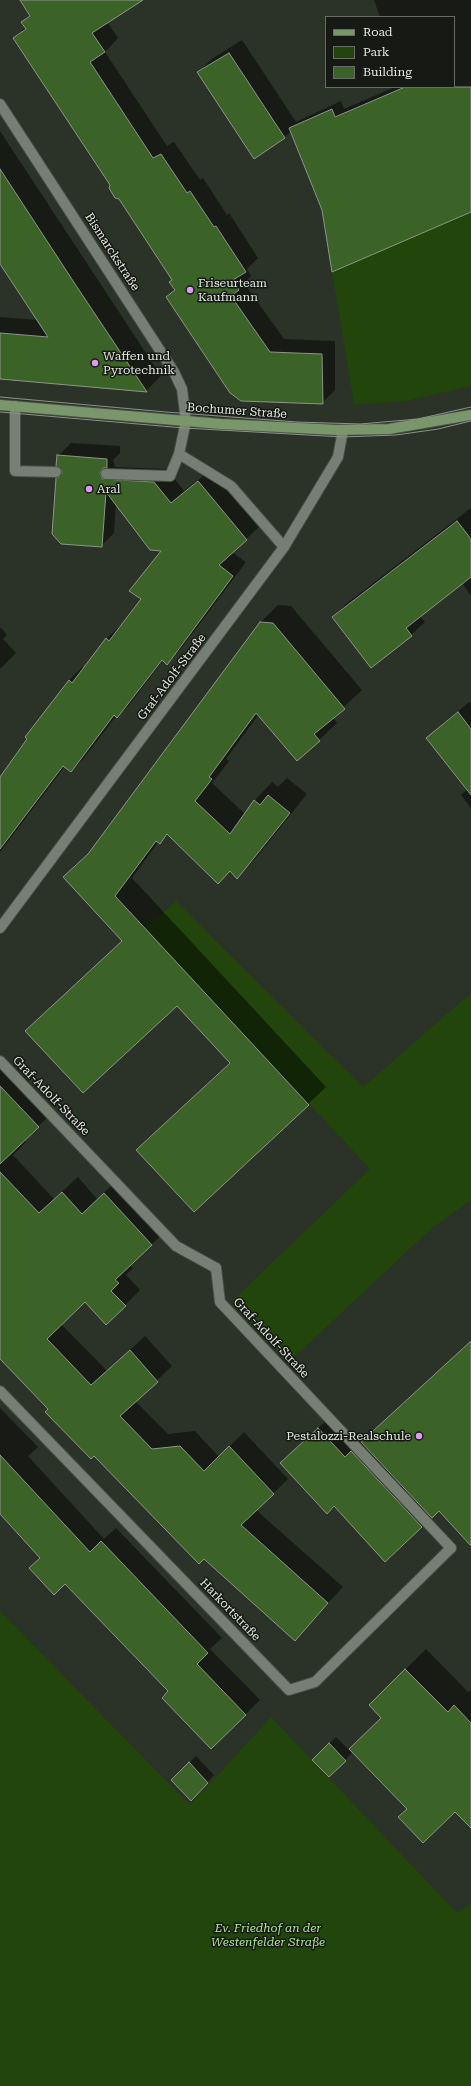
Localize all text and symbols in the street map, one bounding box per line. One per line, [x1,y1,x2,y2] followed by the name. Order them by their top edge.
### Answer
[325,16,455,88] legend
[363,25,392,39] text: Road
[363,45,389,59] text: Park
[363,65,412,79] text: Building
[82,210,142,294] street label: Bismarckstraße
[198,276,267,304] place label: Friseurteam Kaufmann
[185,285,195,295] marker: Friseurteam Kaufmann
[103,349,175,377] place label: Waffen und Pyrotechnik
[90,358,100,368] marker: Waffen und Pyrotechnik
[187,400,287,422] street label: Bochumer Straße
[97,482,120,496] place label: Aral
[84,484,94,494] marker: Aral
[135,631,209,723] street label: Graf-Adolf-Straße
[10,1053,92,1139] street label: Graf-Adolf-Straße
[230,1295,312,1381] street label: Graf-Adolf-Straße
[286,1429,411,1443] place label: Pestalozzi-Realschule
[414,1431,424,1441] marker: Pestalozzi-Realschule
[197,1576,263,1644] street label: Harkortstraße
[211,1921,325,1949] park label: Ev. Friedhof an der Westenfelder Straße

